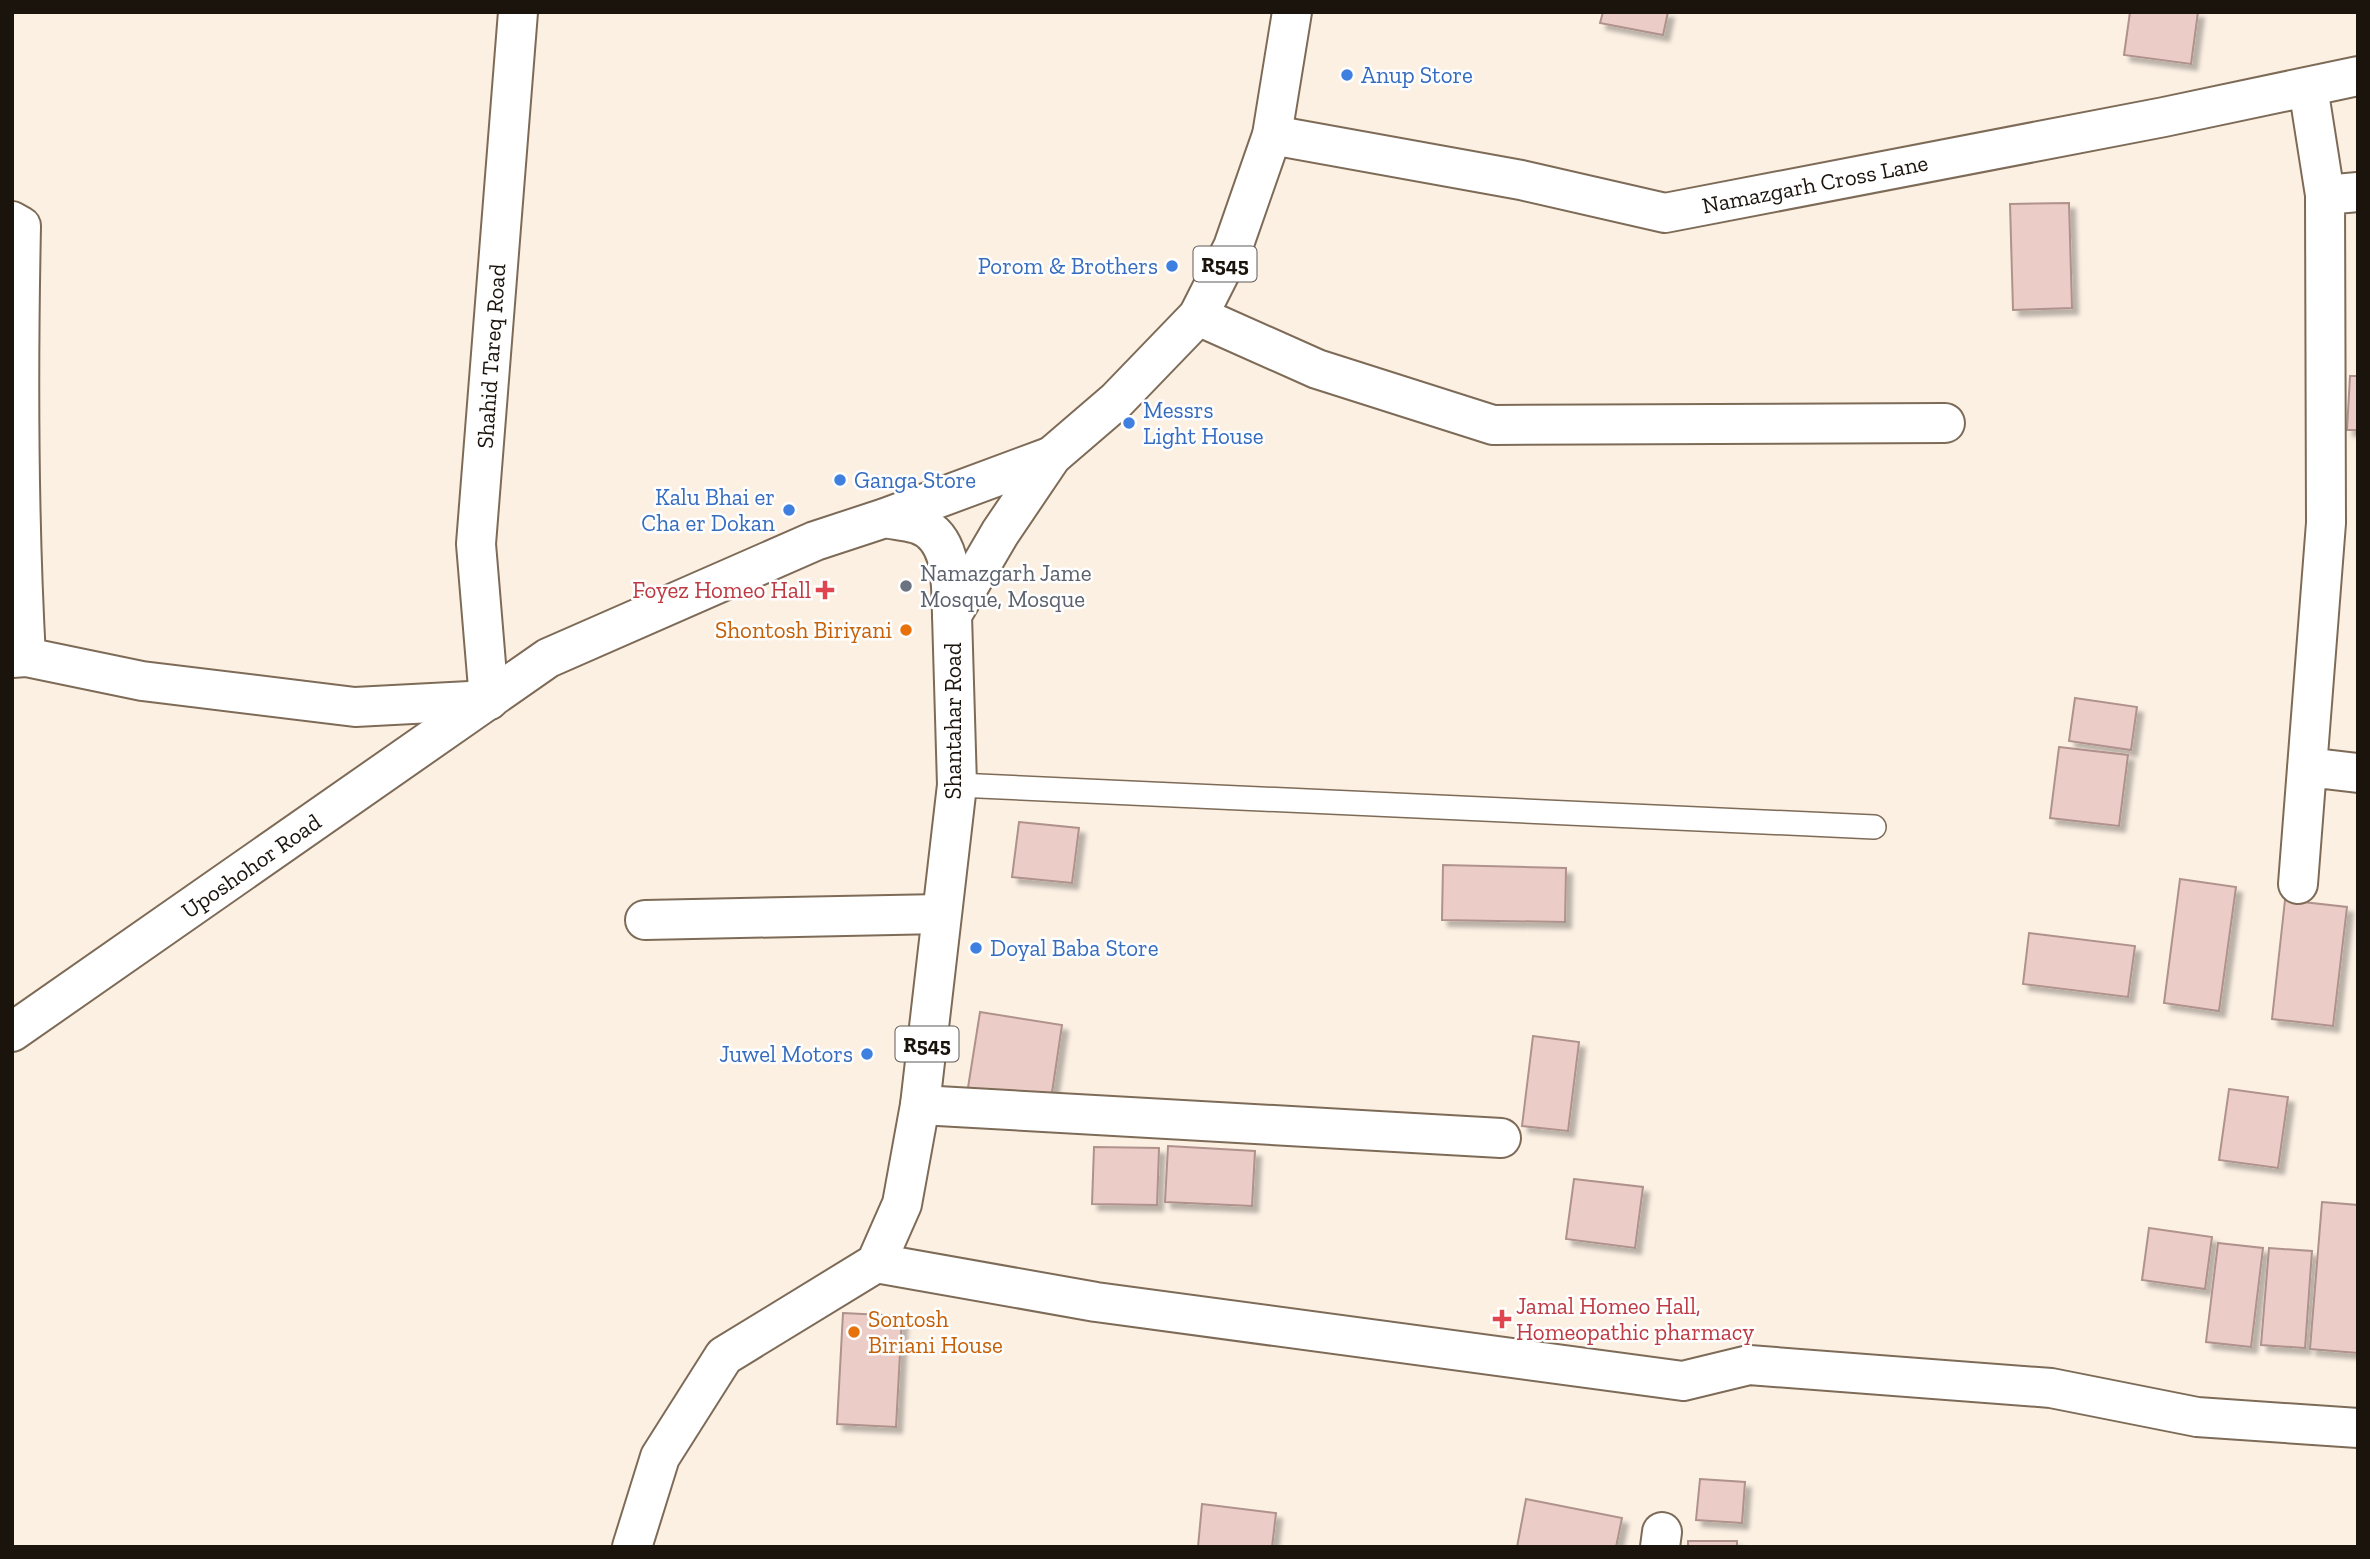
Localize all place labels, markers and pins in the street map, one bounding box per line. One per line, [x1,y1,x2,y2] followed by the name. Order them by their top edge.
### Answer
[1361,61,1473,89] place label: Anup Store
[1339,67,1355,83] marker: Anup Store
[978,252,1158,280] place label: Porom & Brothers
[1164,258,1180,274] marker: Porom & Brothers
[1143,396,1264,450] place label: Messrs Light House
[1121,415,1137,431] marker: Messrs Light House
[854,466,976,494] place label: Ganga Store
[832,472,848,488] marker: Ganga Store
[641,483,775,537] place label: Kalu Bhai er Cha er Dokan
[781,502,797,518] marker: Kalu Bhai er Cha er Dokan
[920,559,1091,613] place label: Namazgarh Jame Mosque, Mosque
[632,576,811,604] place label: Foyez Homeo Hall
[898,578,914,594] marker: Namazgarh Jame Mosque, Mosque
[817,582,833,598] marker: Foyez Homeo Hall
[715,616,892,644] place label: Shontosh Biriyani
[898,622,914,638] marker: Shontosh Biriyani
[990,934,1159,962] place label: Doyal Baba Store
[968,940,984,956] marker: Doyal Baba Store
[719,1040,853,1068] place label: Juwel Motors
[859,1046,875,1062] marker: Juwel Motors
[1516,1292,1754,1346] place label: Jamal Homeo Hall, Homeopathic pharmacy
[868,1305,1003,1359] place label: Sontosh Biriani House
[1494,1311,1510,1327] marker: Jamal Homeo Hall, Homeopathic pharmacy
[846,1324,862,1340] marker: Sontosh Biriani House

